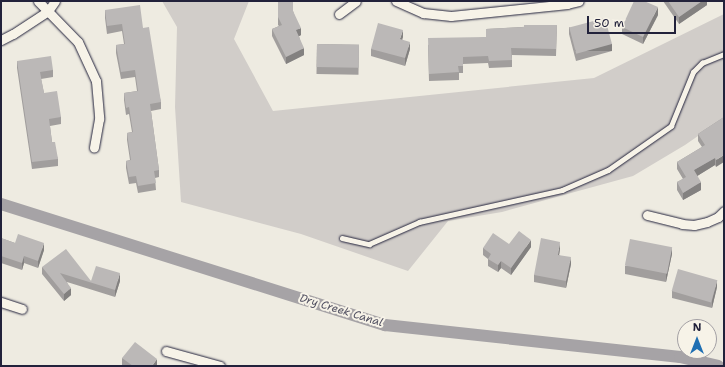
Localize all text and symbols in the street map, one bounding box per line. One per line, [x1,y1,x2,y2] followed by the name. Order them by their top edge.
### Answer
[589,8,678,34] scale bar
[594,15,624,31] text: 50 m
[298,292,384,330] water label: Dry Creek Canal
[677,319,717,359] north arrow
[693,320,701,335] text: N

